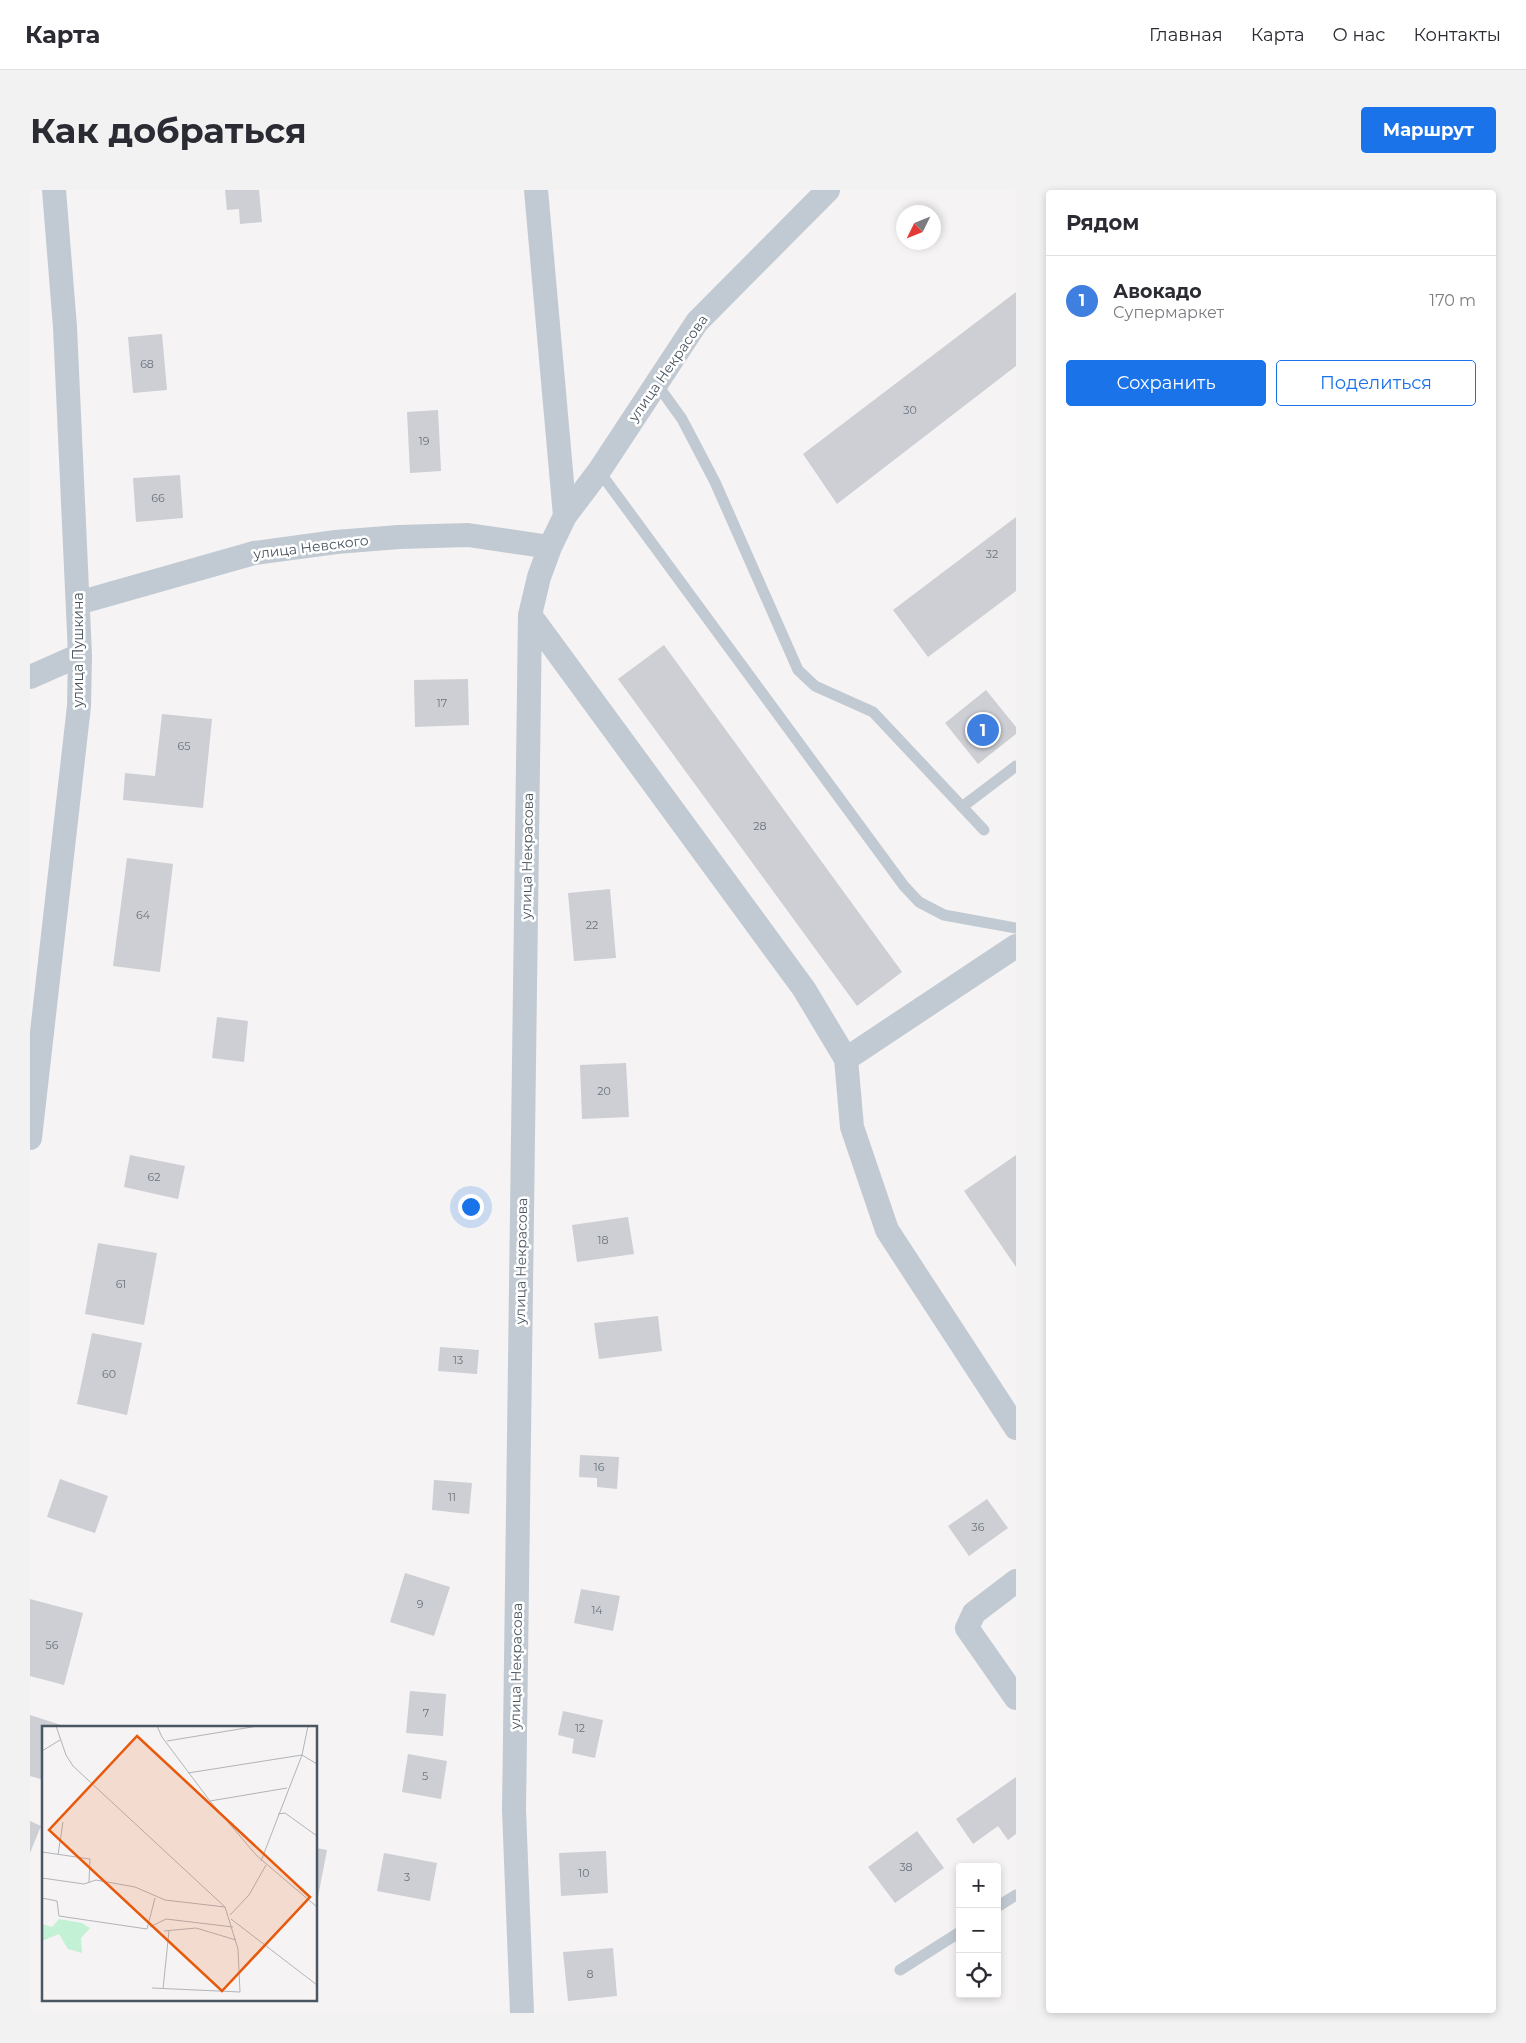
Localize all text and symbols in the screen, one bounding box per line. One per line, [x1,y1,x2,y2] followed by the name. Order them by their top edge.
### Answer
[25,20,100,49] text: Карта
[1149,24,1223,46] text: Главная
[1251,24,1305,46] text: Карта
[1333,24,1385,46] text: О нас
[1413,24,1501,46] text: Контакты
[1361,107,1496,153] button: Маршрут
[30,109,307,152] text: Как добраться
[896,205,941,250] north arrow
[1066,210,1139,235] text: Рядом
[1113,280,1202,303] text: Авокадо
[1079,291,1085,310] text: 1
[1429,291,1476,310] text: 170 m
[1113,303,1224,322] text: Супермаркет
[624,311,712,426] street label: улица Некрасова
[140,357,154,371] house number: 68
[1066,360,1266,406] button: Сохранить
[1276,360,1476,406] button: Поделиться
[903,403,917,417] house number: 30
[419,434,430,448] house number: 19
[151,491,165,505] house number: 66
[251,531,370,563] street label: улица Невского
[986,547,998,561] house number: 32
[69,592,87,709] street label: улица Пушкина
[437,696,447,710] house number: 17
[967,711,999,749] pin: 1
[178,739,190,753] house number: 65
[517,792,537,921] street label: улица Некрасова
[753,819,767,833] house number: 28
[136,908,151,922] house number: 64
[586,918,598,932] house number: 22
[597,1084,611,1098] house number: 20
[148,1170,160,1184] house number: 62
[458,1194,484,1220] your location
[511,1197,531,1326] street label: улица Некрасова
[598,1233,609,1247] house number: 18
[116,1277,126,1291] house number: 61
[453,1353,463,1367] house number: 13
[102,1367,116,1381] house number: 60
[594,1460,605,1474] house number: 16
[448,1490,456,1504] house number: 11
[972,1520,985,1534] house number: 36
[417,1597,424,1611] house number: 9
[506,1602,526,1731] street label: улица Некрасова
[591,1603,603,1617] house number: 14
[46,1638,59,1652] house number: 56
[423,1706,429,1720] house number: 7
[575,1721,585,1735] house number: 12
[42,1726,318,2000] inset map
[422,1769,428,1783] house number: 5
[899,1860,913,1874] house number: 38
[956,1863,1001,1998] map controls
[956,1863,1001,1908] button: +
[578,1866,590,1880] house number: 10
[404,1870,410,1884] house number: 3
[956,1908,1001,1953] button: −
[956,1953,1001,1998] button: locate
[586,1967,594,1981] house number: 8

